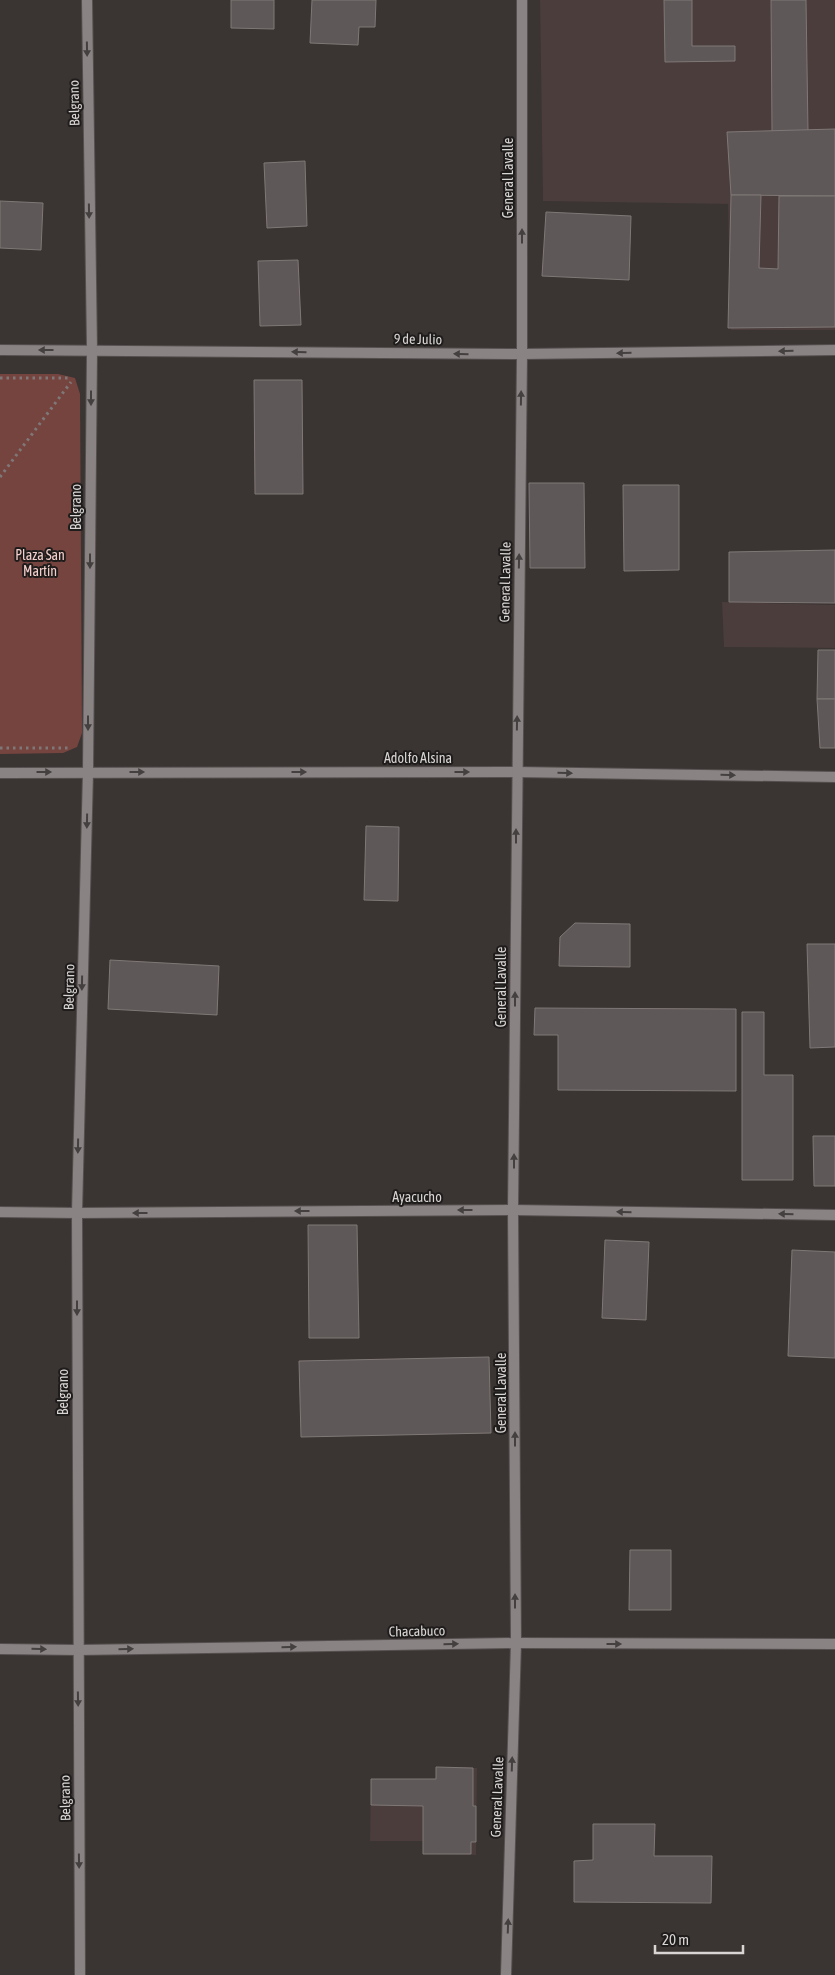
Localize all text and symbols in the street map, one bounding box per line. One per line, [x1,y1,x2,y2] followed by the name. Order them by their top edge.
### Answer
[83,41,91,57] one-way arrow
[66,80,82,126] street label: Belgrano
[500,138,516,218] street label: General Lavalle
[86,203,94,219] one-way arrow
[518,227,526,243] one-way arrow
[394,331,442,347] street label: 9 de Julio
[38,346,54,354] one-way arrow
[778,347,794,355] one-way arrow
[291,348,307,356] one-way arrow
[616,349,632,357] one-way arrow
[453,350,469,358] one-way arrow
[517,390,525,406] one-way arrow
[87,391,95,407] one-way arrow
[68,484,84,530] street label: Belgrano
[496,542,514,622] street label: General Lavalle
[15,547,65,579] park label: Plaza San Martín
[515,552,523,568] one-way arrow
[86,553,94,569] one-way arrow
[513,715,521,731] one-way arrow
[84,716,92,732] one-way arrow
[384,750,452,766] street label: Adolfo Alsina
[36,768,52,776] one-way arrow
[129,768,145,776] one-way arrow
[291,768,307,776] one-way arrow
[454,768,470,776] one-way arrow
[558,769,574,777] one-way arrow
[720,771,736,779] one-way arrow
[82,813,90,829] one-way arrow
[512,828,520,844] one-way arrow
[493,947,509,1027] street label: General Lavalle
[61,964,77,1010] street label: Belgrano
[78,975,86,991] one-way arrow
[511,990,519,1006] one-way arrow
[74,1138,82,1154] one-way arrow
[510,1153,518,1169] one-way arrow
[392,1189,442,1205] street label: Ayacucho
[456,1206,472,1214] one-way arrow
[616,1207,632,1215] one-way arrow
[294,1208,310,1216] one-way arrow
[131,1209,147,1217] one-way arrow
[778,1210,794,1218] one-way arrow
[73,1300,81,1316] one-way arrow
[493,1353,509,1433] street label: General Lavalle
[55,1369,71,1415] street label: Belgrano
[511,1431,519,1447] one-way arrow
[511,1593,519,1609] one-way arrow
[389,1623,445,1639] street label: Chacabuco
[444,1640,460,1648] one-way arrow
[606,1640,622,1648] one-way arrow
[281,1643,297,1651] one-way arrow
[31,1645,47,1653] one-way arrow
[119,1645,135,1653] one-way arrow
[74,1691,82,1707] one-way arrow
[488,1756,506,1838] street label: General Lavalle
[508,1756,516,1772] one-way arrow
[57,1775,73,1821] street label: Belgrano
[76,1853,84,1869] one-way arrow
[504,1918,512,1934] one-way arrow
[655,1922,742,1954] scale bar
[662,1931,689,1948] text: 20 m

